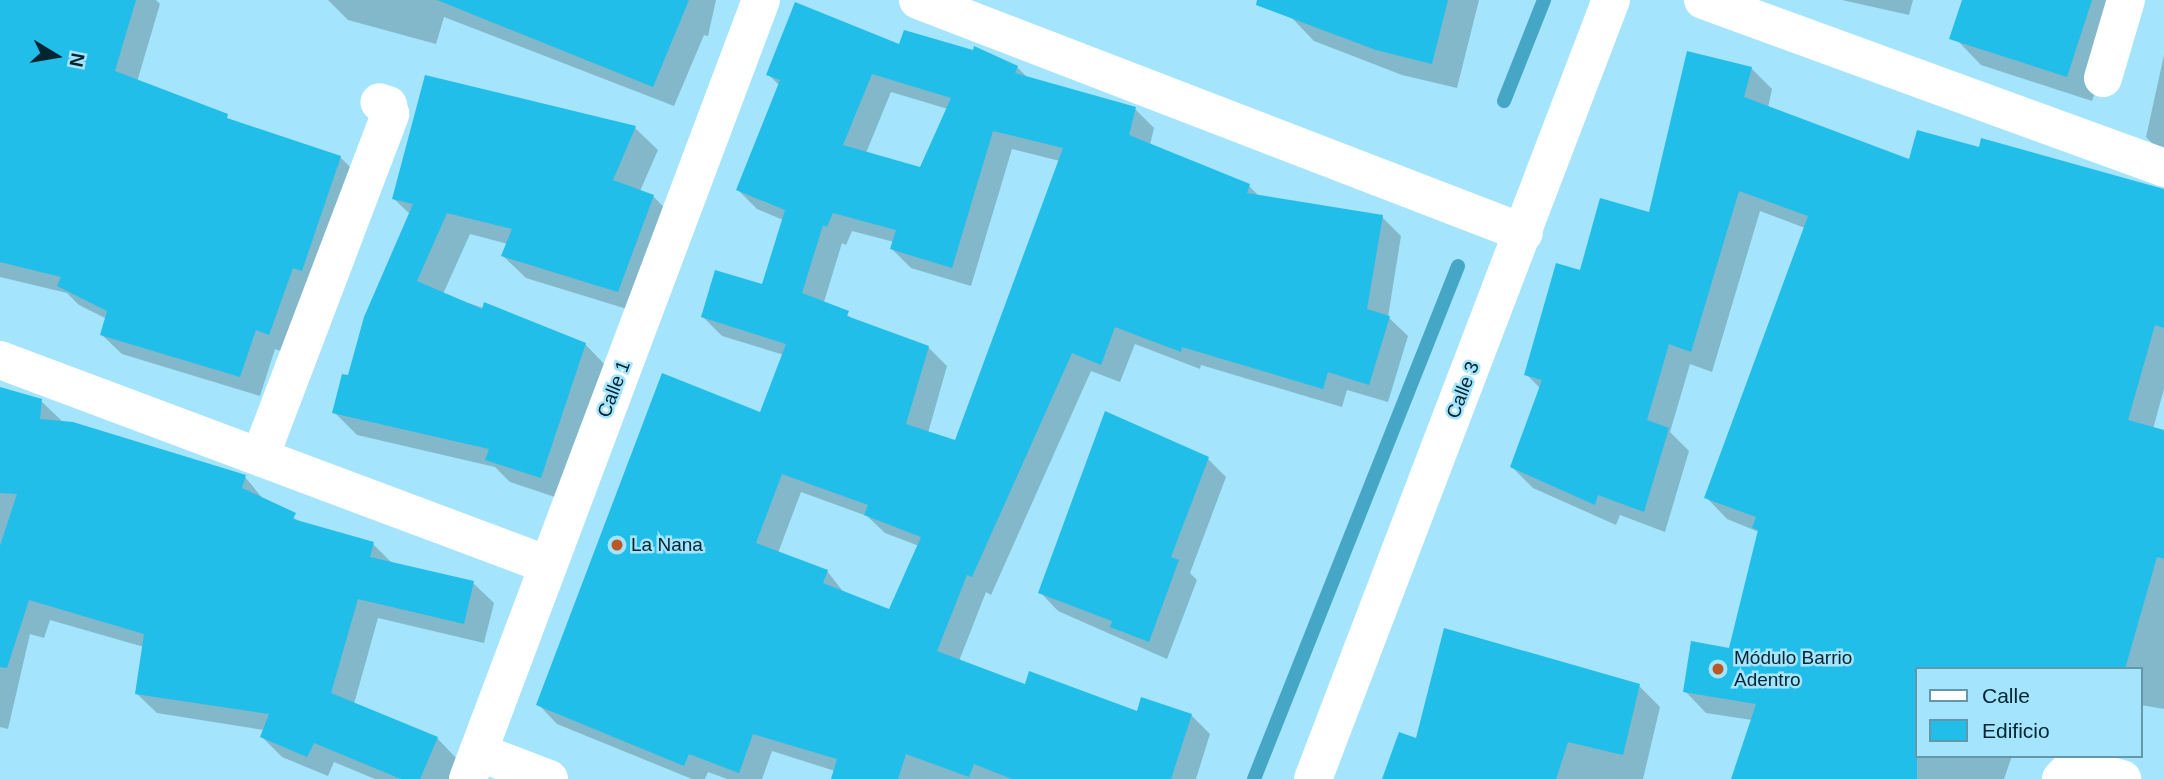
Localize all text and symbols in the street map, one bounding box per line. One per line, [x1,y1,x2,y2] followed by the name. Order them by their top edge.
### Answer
[21,21,91,91] north arrow
[65,51,89,69] text: N
[593,357,635,421] street label: Calle 1
[1442,358,1484,422] street label: Calle 3
[631,534,703,556] place label: La Nana
[609,537,625,553] marker: La Nana
[1734,647,1852,691] place label: Módulo Barrio Adentro
[1708,659,1728,679] marker: Módulo Barrio Adentro
[1916,667,2143,758] legend
[1982,684,2030,707] text: Calle
[1982,719,2050,742] text: Edificio

